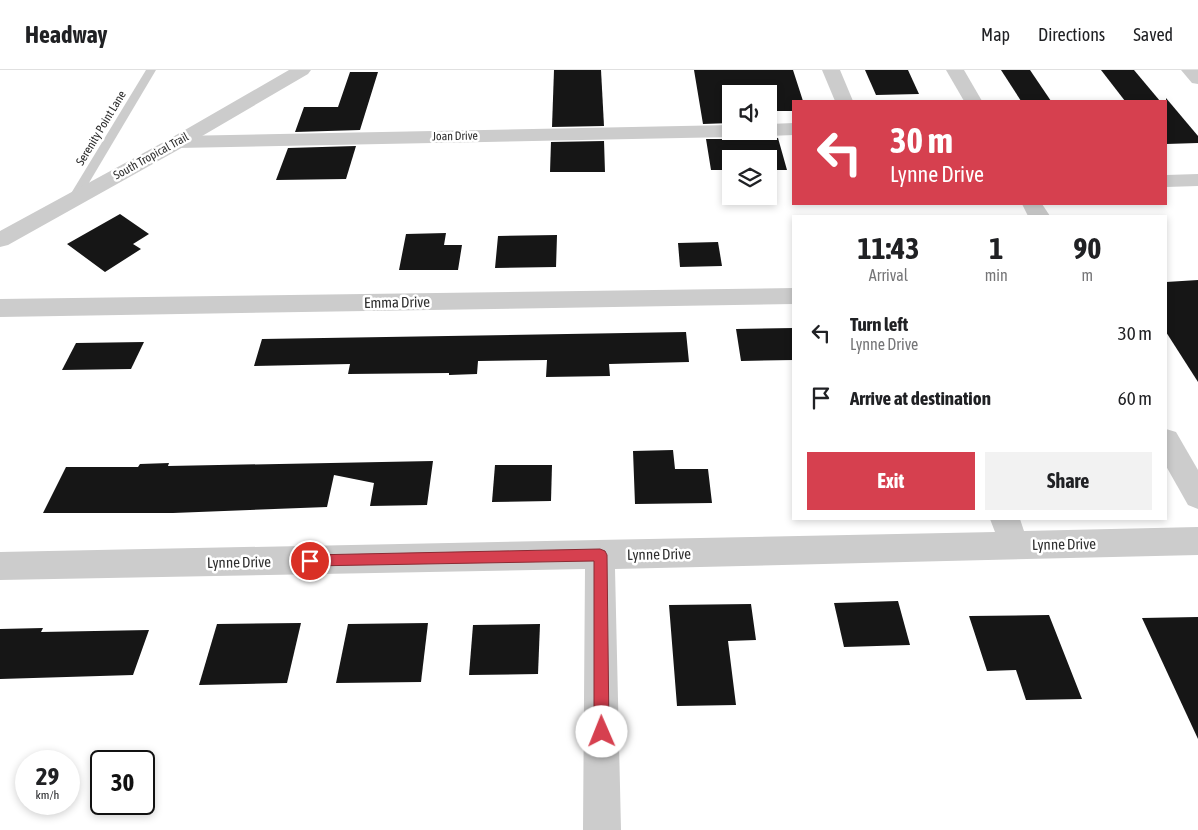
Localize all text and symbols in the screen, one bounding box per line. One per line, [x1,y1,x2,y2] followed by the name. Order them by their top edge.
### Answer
[25,21,108,48] text: Headway
[981,24,1010,45] text: Map
[1038,24,1105,45] text: Directions
[1133,24,1173,45] text: Saved
[722,85,777,205] map controls
[722,85,777,140] button: sound
[73,88,129,168] street label: Serenity Point Lane
[807,120,872,185] icon: left
[890,120,953,160] text: 30 m
[111,129,192,182] street label: South Tropical Trail
[432,129,478,143] street label: Joan Drive
[722,150,777,205] button: layers
[890,161,984,187] text: Lynne Drive
[858,231,919,265] text: 11:43
[989,231,1003,265] text: 1
[1073,231,1101,265] text: 90
[869,266,908,284] text: Arrival
[985,266,1008,284] text: min
[1082,266,1093,284] text: m
[364,293,430,311] street label: Emma Drive
[850,313,908,335] text: Turn left
[807,319,835,347] icon: left
[1118,322,1152,344] text: 30 m
[850,335,918,353] text: Lynne Drive
[807,384,835,412] icon: arrive
[850,387,991,409] text: Arrive at destination
[1118,387,1152,409] text: 60 m
[807,452,975,510] button: Exit
[985,452,1152,510] button: Share
[1032,535,1096,553] street label: Lynne Drive
[289,540,331,582] pin
[627,545,691,563] street label: Lynne Drive
[296,547,324,575] icon: arrive
[207,553,271,571] street label: Lynne Drive
[575,705,627,757] position arrow
[90,750,155,815] speed limit sign: 30
[36,762,59,790] text: 29
[36,788,59,802] text: km/h

